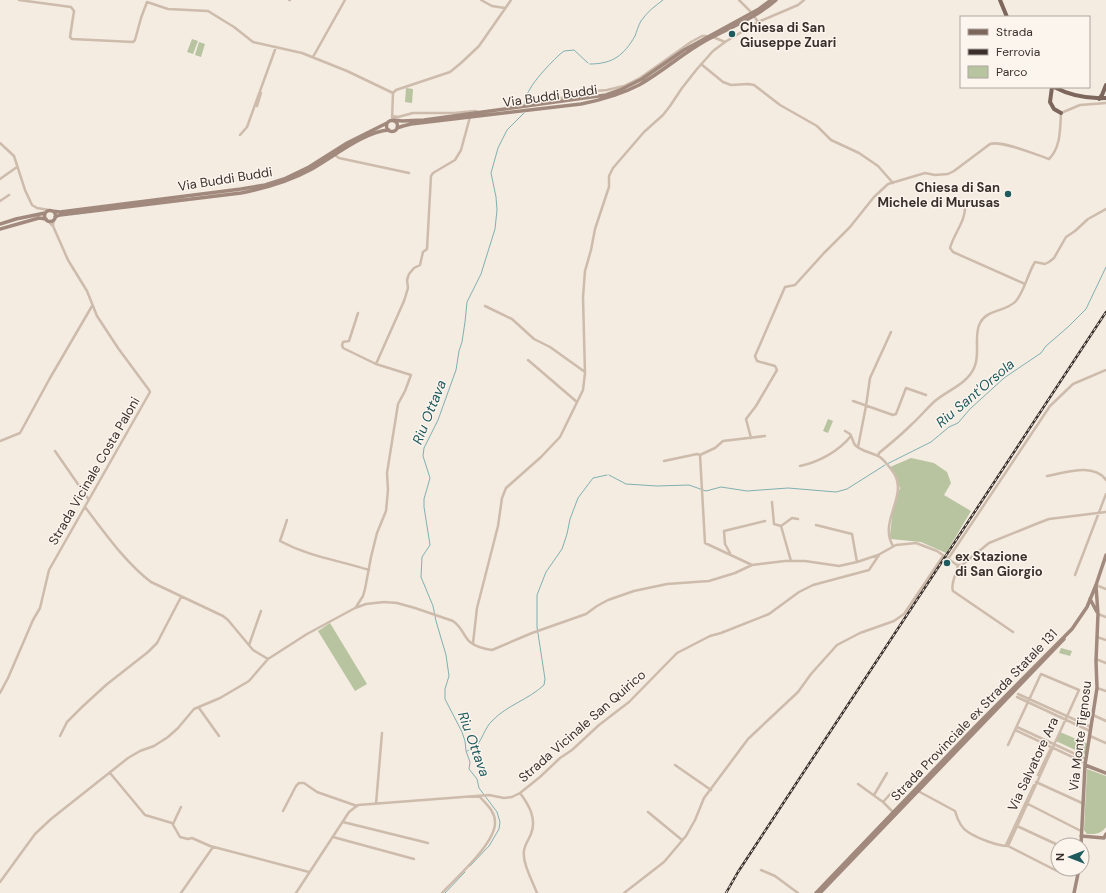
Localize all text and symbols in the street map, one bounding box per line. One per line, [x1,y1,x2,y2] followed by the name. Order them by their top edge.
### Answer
[960,16,1090,88] legend
[740,19,836,51] place label: Chiesa di San Giuseppe Zuari
[996,24,1033,40] text: Strada
[727,29,737,39] marker: Chiesa di San Giuseppe Zuari
[996,44,1040,60] text: Ferrovia
[996,64,1027,80] text: Parco
[502,81,598,111] street label: Via Buddi Buddi
[177,163,273,195] street label: Via Buddi Buddi
[877,179,1000,211] place label: Chiesa di San Michele di Murusas
[1003,189,1013,199] marker: Chiesa di San Michele di Murusas
[932,355,1018,431] water label: Riu Sant'Orsola
[408,377,450,447] water label: Riu Ottava
[45,394,143,548] street label: Strada Vicinale Costa Paloni
[955,548,1043,580] place label: ex Stazione di San Giorgio
[942,558,952,568] marker: ex Stazione di San Giorgio
[887,625,1061,805] street label: Strada Provinciale ex Strada Statale 131
[515,666,649,786] street label: Strada Vicinale San Quirico
[1065,680,1095,792] street label: Via Monte Tignosu
[454,709,494,779] water label: Riu Ottava
[1004,714,1062,814] street label: Via Salvatore Ara
[1050,837,1090,877] north arrow
[1053,853,1067,861] text: N

